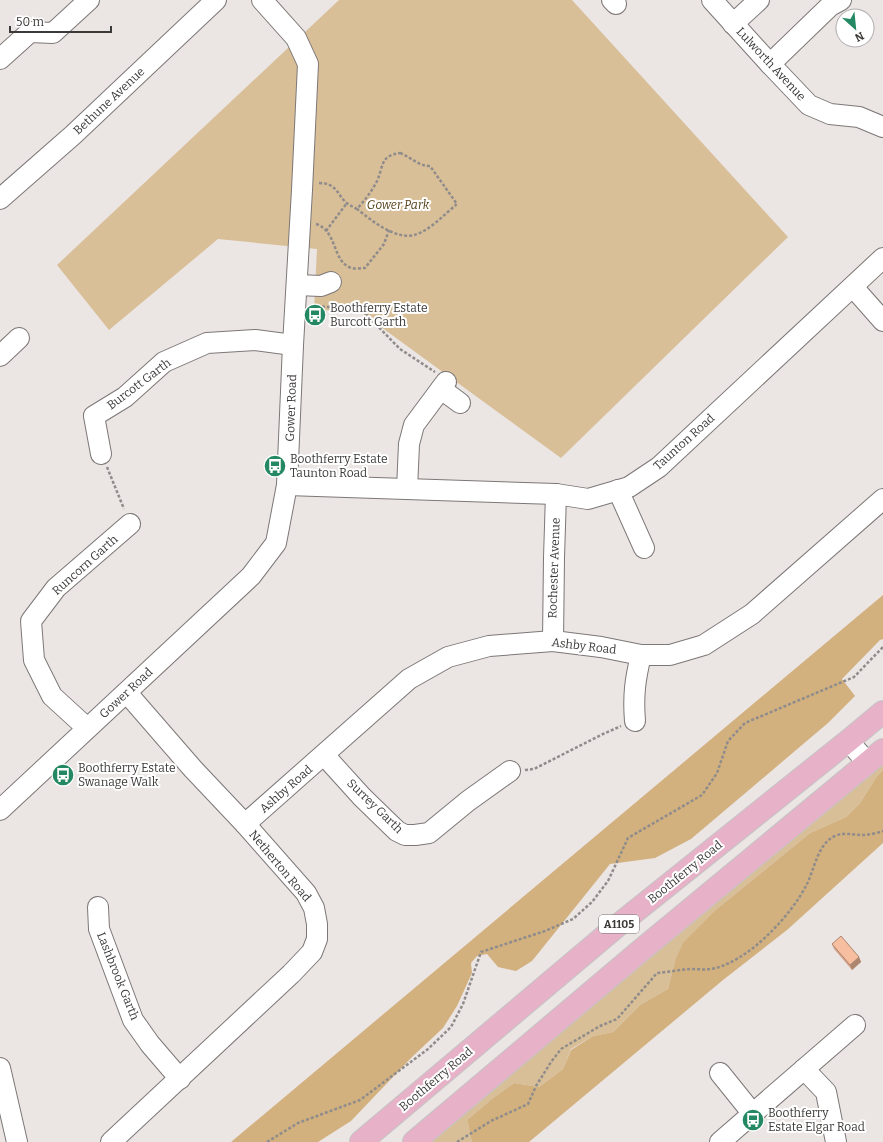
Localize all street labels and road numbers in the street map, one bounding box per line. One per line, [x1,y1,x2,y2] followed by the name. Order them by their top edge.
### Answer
[733,24,809,104] street label: Lulworth Avenue
[71,64,147,138] street label: Bethune Avenue
[104,355,174,413] street label: Burcott Garth
[283,374,299,442] street label: Gower Road
[651,411,717,473] street label: Taunton Road
[545,517,563,619] street label: Rochester Avenue
[49,532,121,598] street label: Runcorn Garth
[551,635,617,657] street label: Ashby Road
[97,665,155,721] street label: Gower Road
[257,762,315,816] street label: Ashby Road
[344,776,406,836] street label: Surrey Garth
[246,828,314,904] street label: Netherton Road
[645,838,725,906] street label: Boothferry Road
[599,915,639,933] road number: A1105
[94,930,142,1022] street label: Lashbrook Garth
[397,1044,475,1114] street label: Boothferry Road

